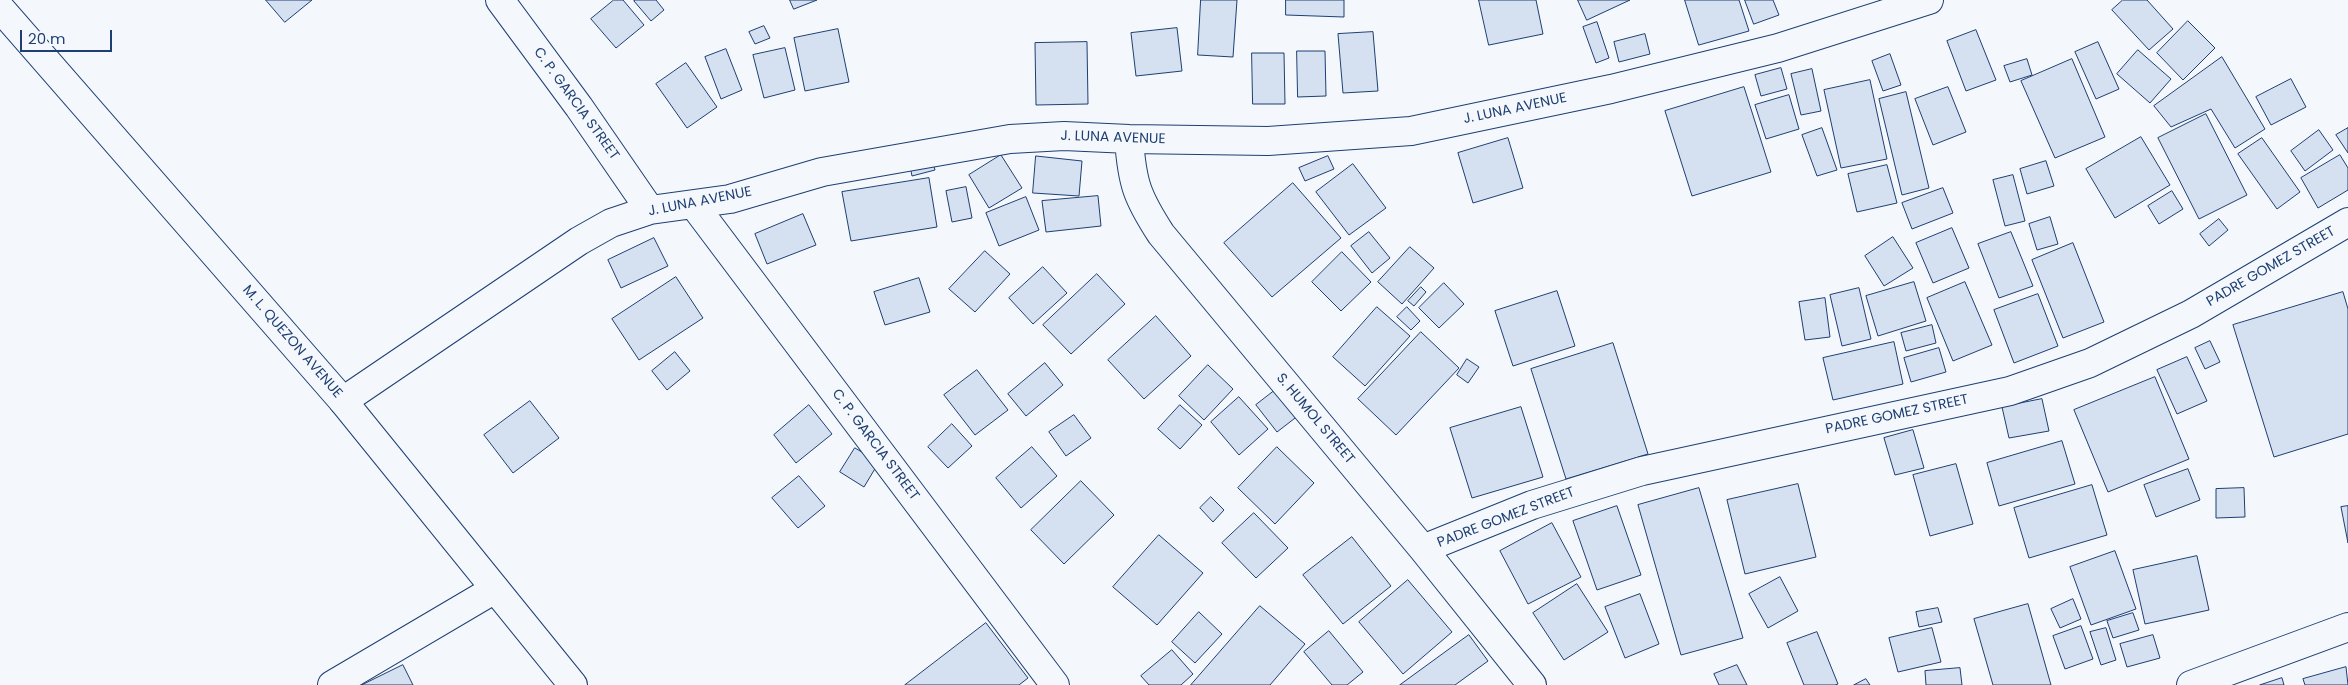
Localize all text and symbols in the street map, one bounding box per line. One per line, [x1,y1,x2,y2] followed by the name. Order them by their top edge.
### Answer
[22,20,115,52] scale bar
[28,28,66,49] text: 20 m
[530,45,622,163] street label: C. P. GARCIA STREET
[1462,90,1568,128] street label: J. LUNA AVENUE
[1060,128,1166,148] street label: J. LUNA AVENUE
[647,184,753,220] street label: J. LUNA AVENUE
[2204,223,2338,311] street label: PADRE GOMEZ STREET
[238,282,346,402] street label: M. L. QUEZON AVENUE
[1272,370,1358,468] street label: S. HUMOL STREET
[828,386,922,504] street label: C. P. GARCIA STREET
[1824,392,1970,438] street label: PADRE GOMEZ STREET
[1435,484,1577,552] street label: PADRE GOMEZ STREET

